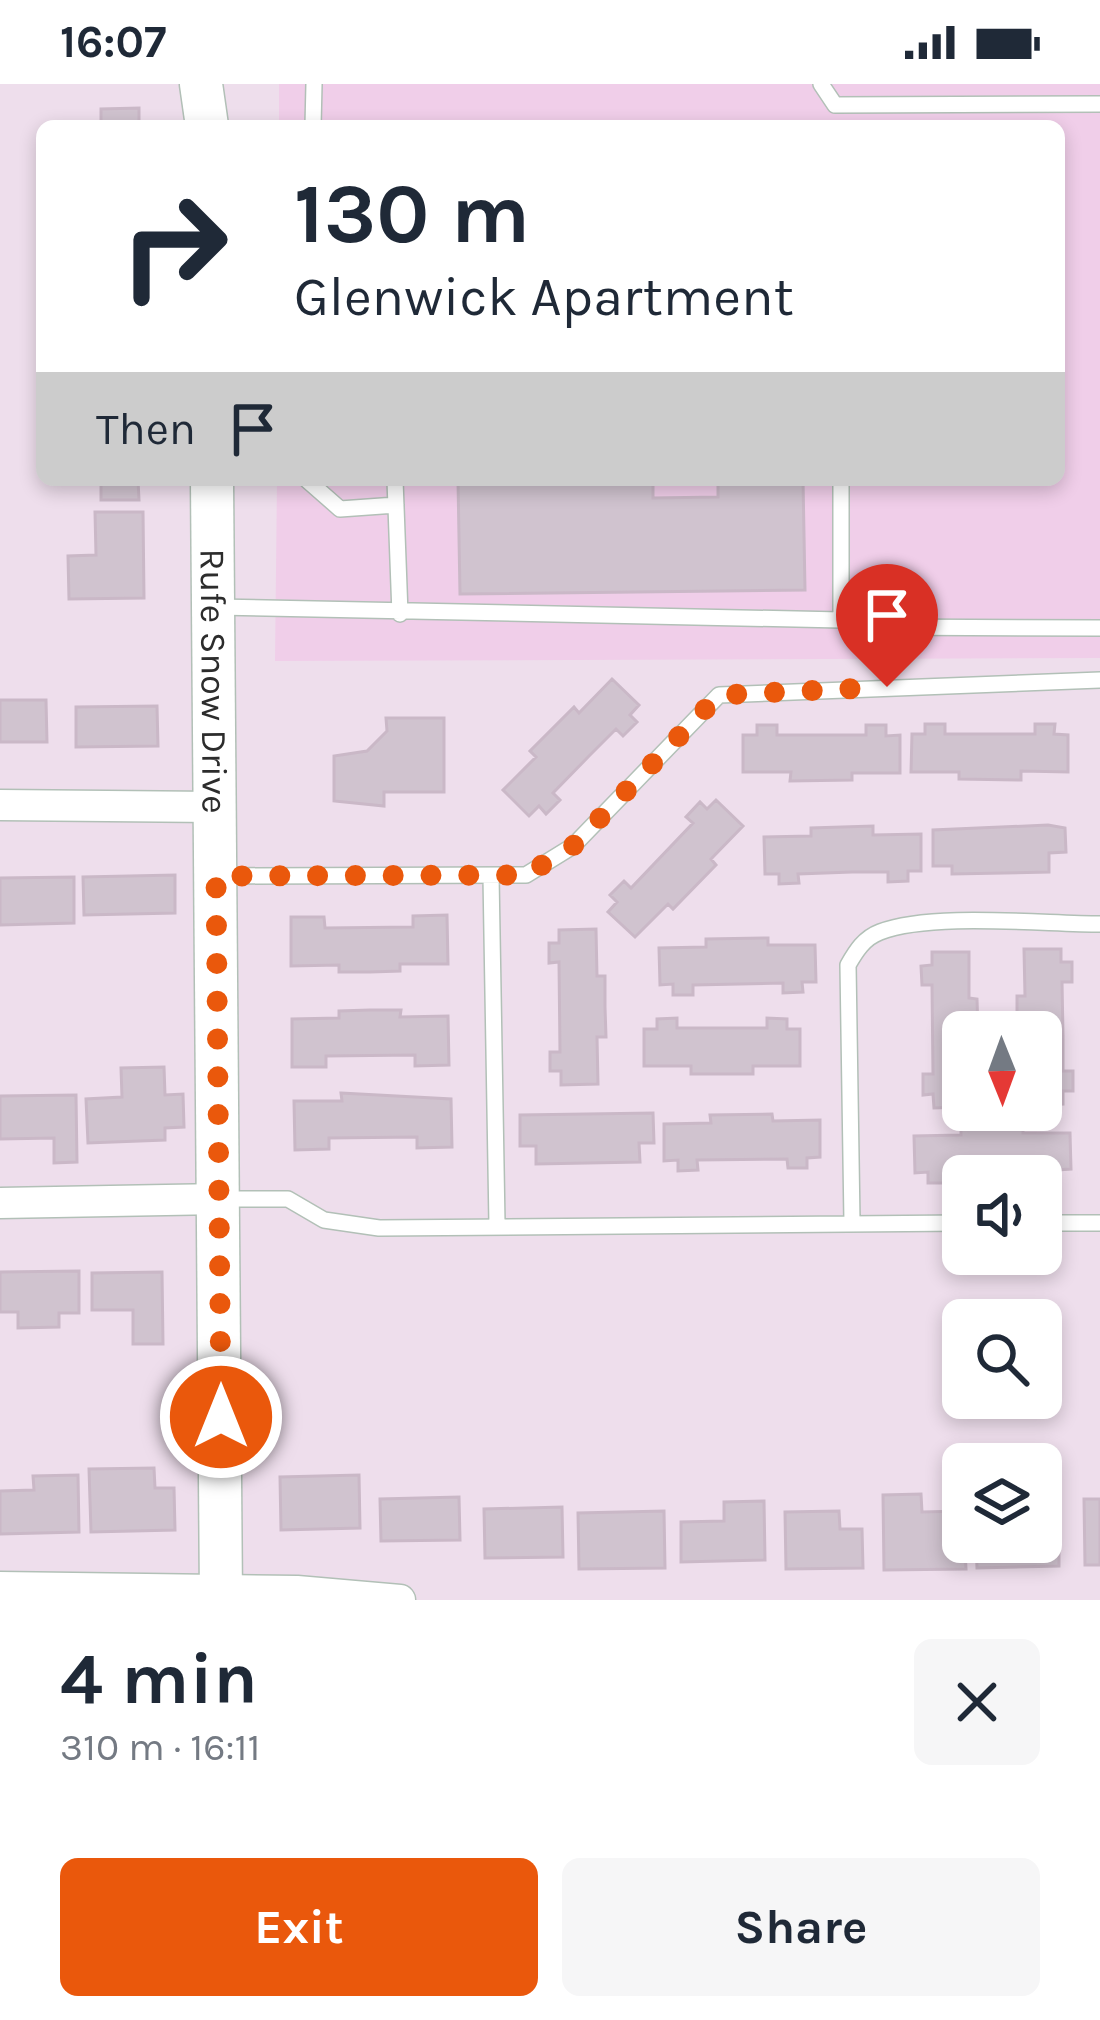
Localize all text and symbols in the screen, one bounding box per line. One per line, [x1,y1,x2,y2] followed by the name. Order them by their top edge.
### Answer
[60,16,166,68] text: 16:07
[294,165,530,263] text: 130 m
[96,168,252,324] icon: right
[294,265,794,329] text: Glenwick Apartment
[220,396,286,462] icon: arrive
[96,403,196,455] text: Then
[192,548,236,814] street label: Rufe Snow Drive
[836,564,938,687] pin
[854,582,920,648] icon: arrive
[942,1011,1062,1131] north arrow
[942,1011,1062,1563] map controls
[942,1155,1062,1275] button: sound
[942,1299,1062,1419] button: search
[158,1354,284,1480] position arrow
[942,1443,1062,1563] button: layers
[60,1637,258,1721] text: 4 min
[914,1639,1040,1765] button: close
[60,1724,260,1770] text: 310 m · 16:11
[60,1858,538,1996] button: Exit
[562,1858,1040,1996] button: Share

